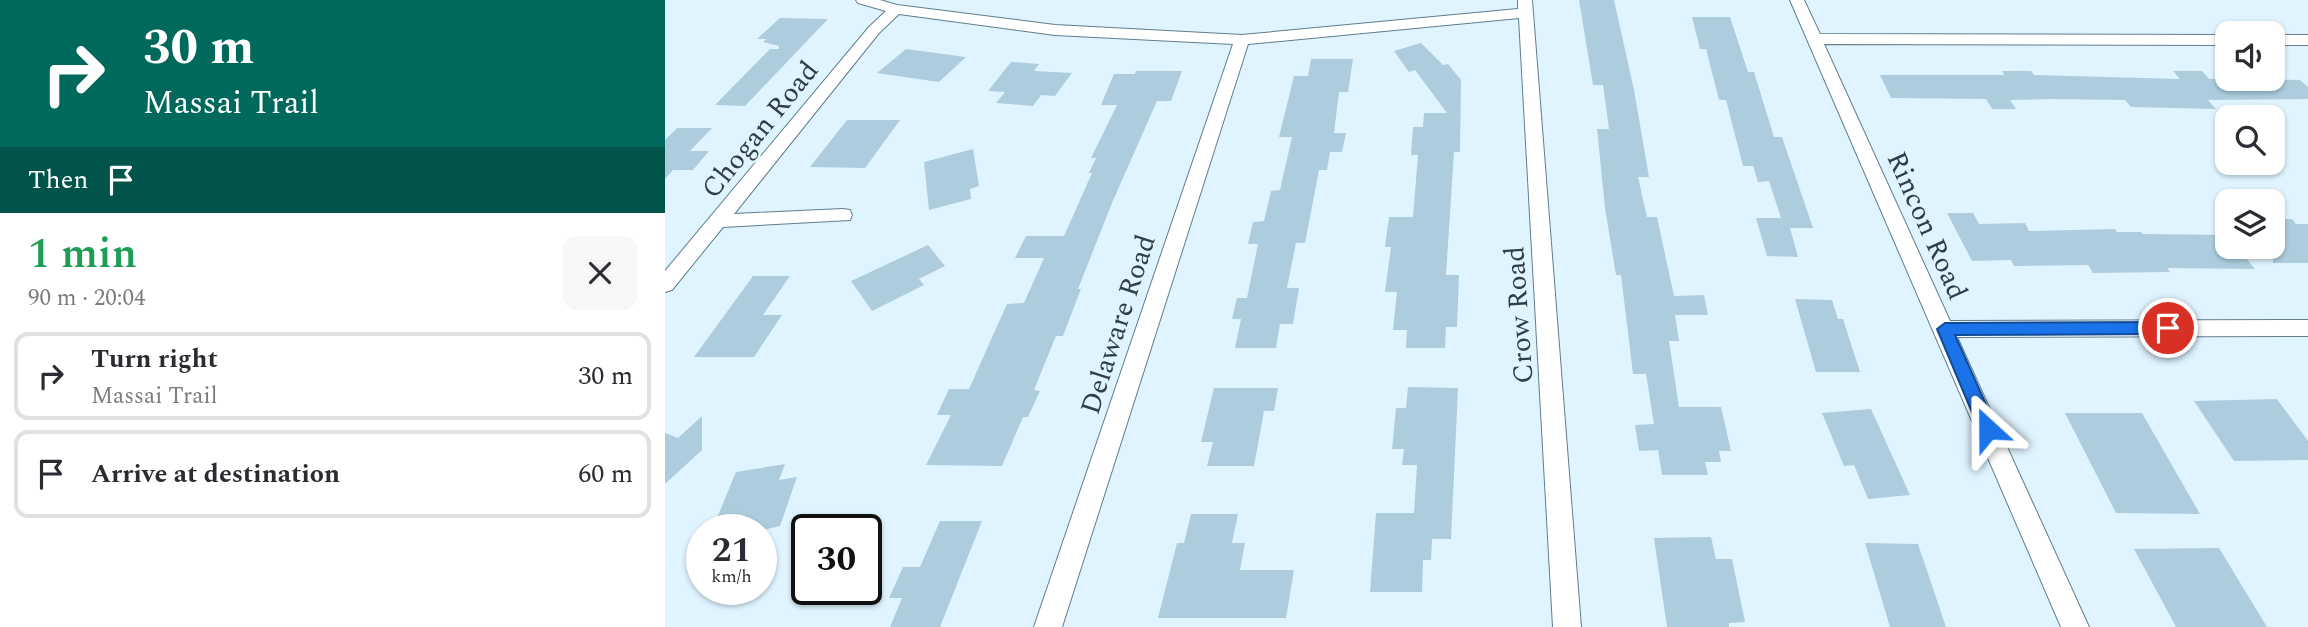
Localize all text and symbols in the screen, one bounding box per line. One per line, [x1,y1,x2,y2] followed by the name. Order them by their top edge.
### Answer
[143,11,254,86] text: 30 m
[2215,21,2285,259] map controls
[2215,21,2285,91] button: sound
[28,28,119,119] icon: right
[691,52,829,208] street label: Chogan Road
[143,79,319,128] text: Massai Trail
[2215,105,2285,175] button: search
[1875,144,1979,307] street label: Rincon Road
[28,160,88,200] text: Then
[102,161,140,199] icon: arrive
[2215,189,2285,259] button: layers
[28,223,137,286] text: 1 min
[1069,229,1168,420] street label: Delaware Road
[563,236,637,310] button: close
[1493,245,1546,385] street label: Crow Road
[28,281,146,316] text: 90 m · 20:04
[2138,298,2198,358] pin
[2149,309,2187,347] icon: arrive
[91,339,218,379] text: Turn right
[578,356,633,396] text: 30 m
[32,357,70,395] icon: right
[91,379,218,414] text: Massai Trail
[1951,392,2025,466] position arrow
[91,454,340,494] text: Arrive at destination
[578,454,633,494] text: 60 m
[32,455,70,493] icon: arrive
[791,514,882,605] speed limit sign: 30
[712,524,751,577] text: 21
[711,563,752,590] text: km/h

